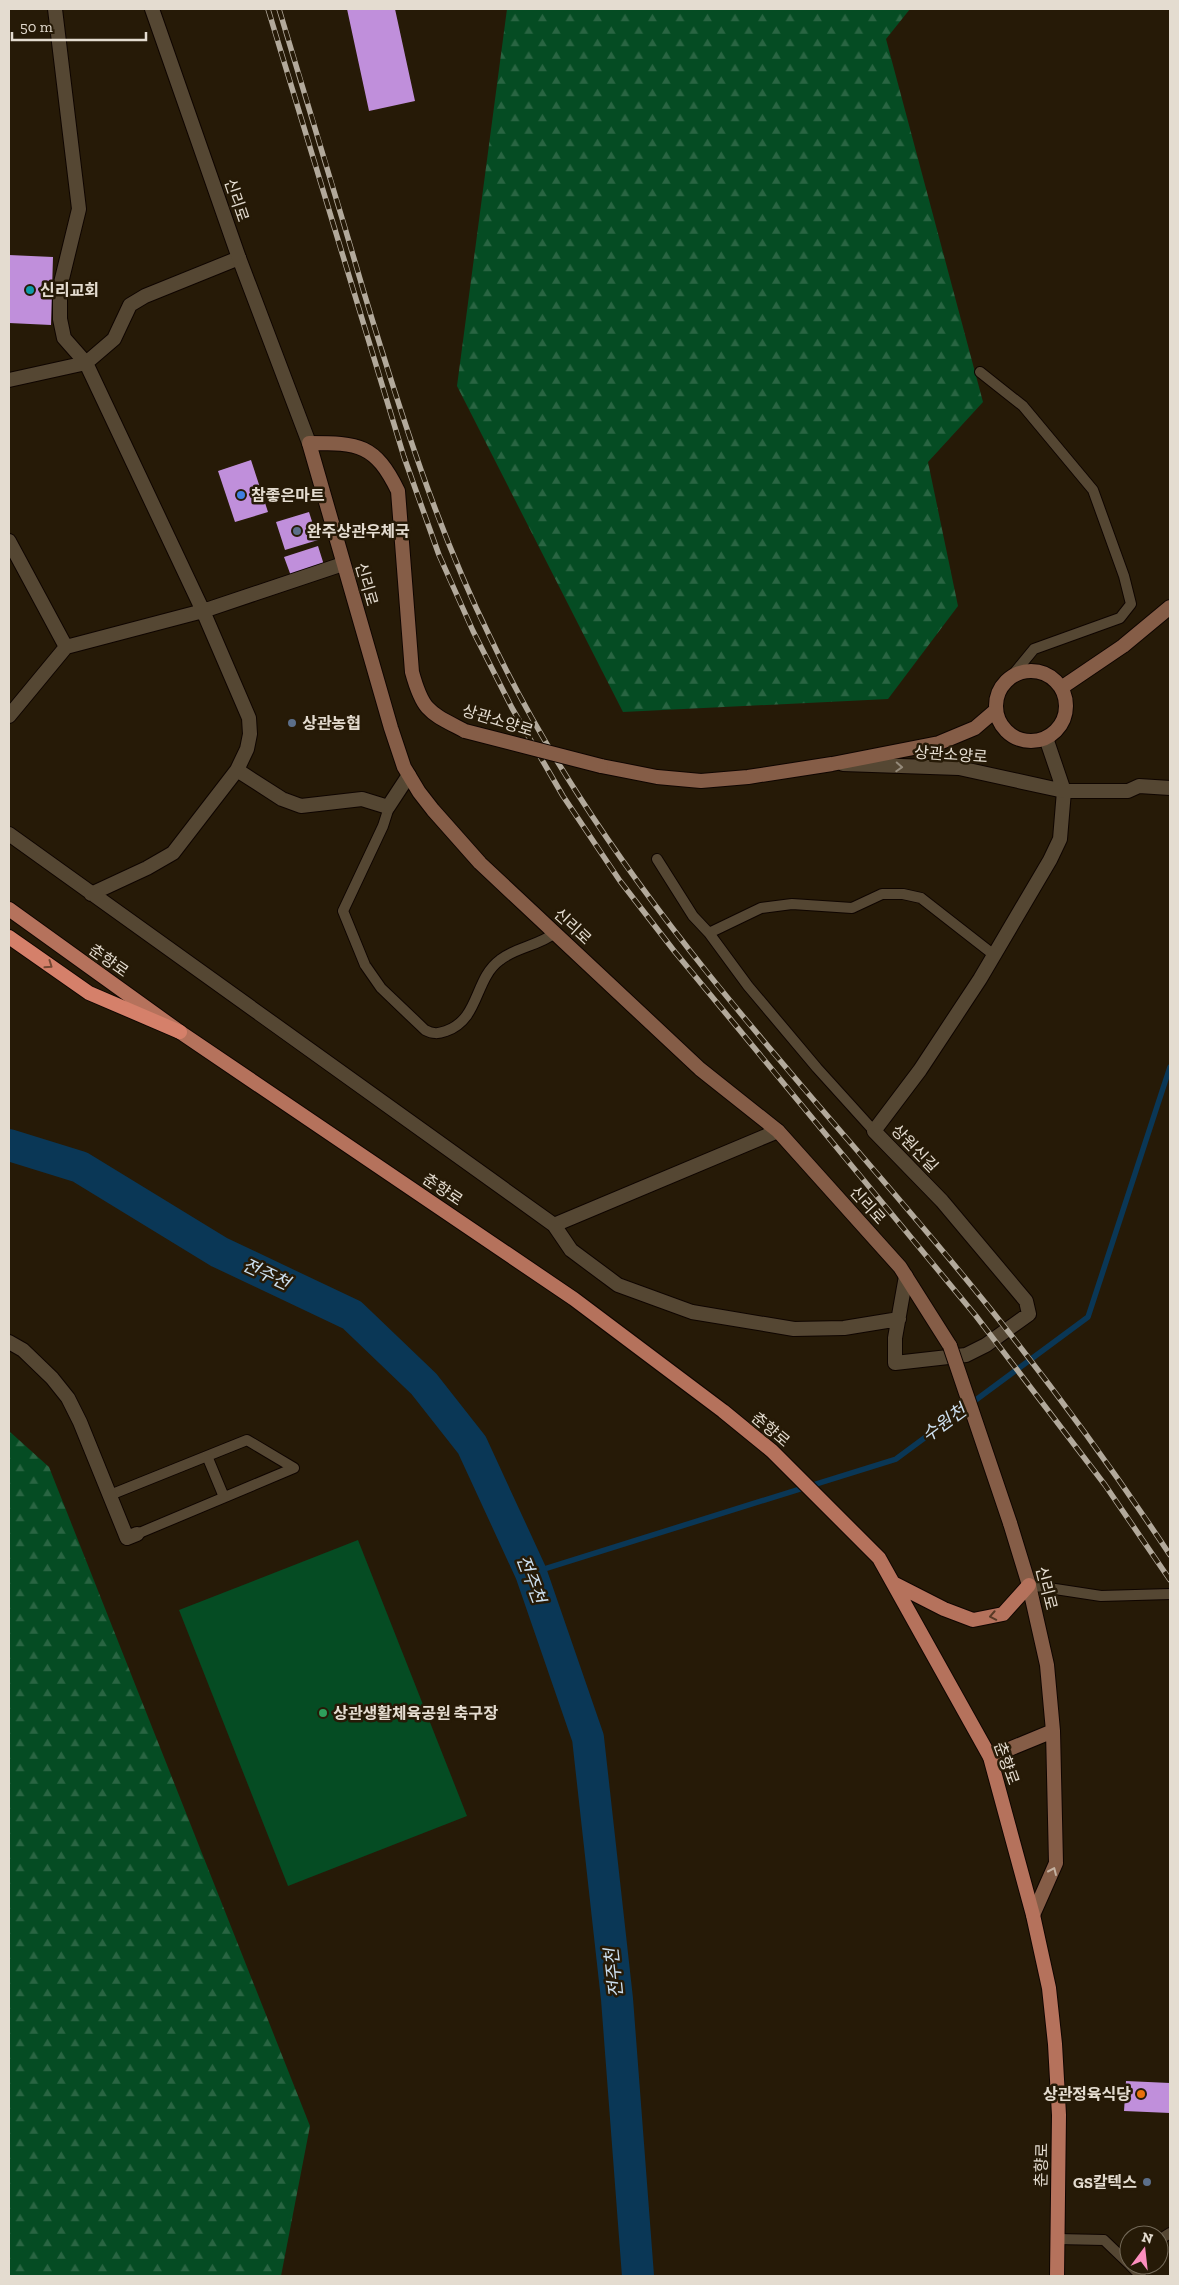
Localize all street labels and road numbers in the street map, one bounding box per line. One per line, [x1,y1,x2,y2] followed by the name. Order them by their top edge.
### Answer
[220,176,253,224] street label: 신리로
[351,560,382,608] street label: 신리로
[460,701,536,740] street label: 상관소양로
[914,742,989,767] street label: 상관소양로
[550,904,595,949] street label: 신리로
[85,940,132,981] street label: 춘향로
[887,1121,942,1176] street label: 상원신길
[419,1169,467,1210] street label: 춘향로
[846,1183,890,1228] street label: 신리로
[748,1408,794,1451] street label: 춘향로
[1032,1564,1061,1612] street label: 신리로
[990,1739,1023,1787] street label: 춘향로
[1032,2142,1051,2187] street label: 춘향로

